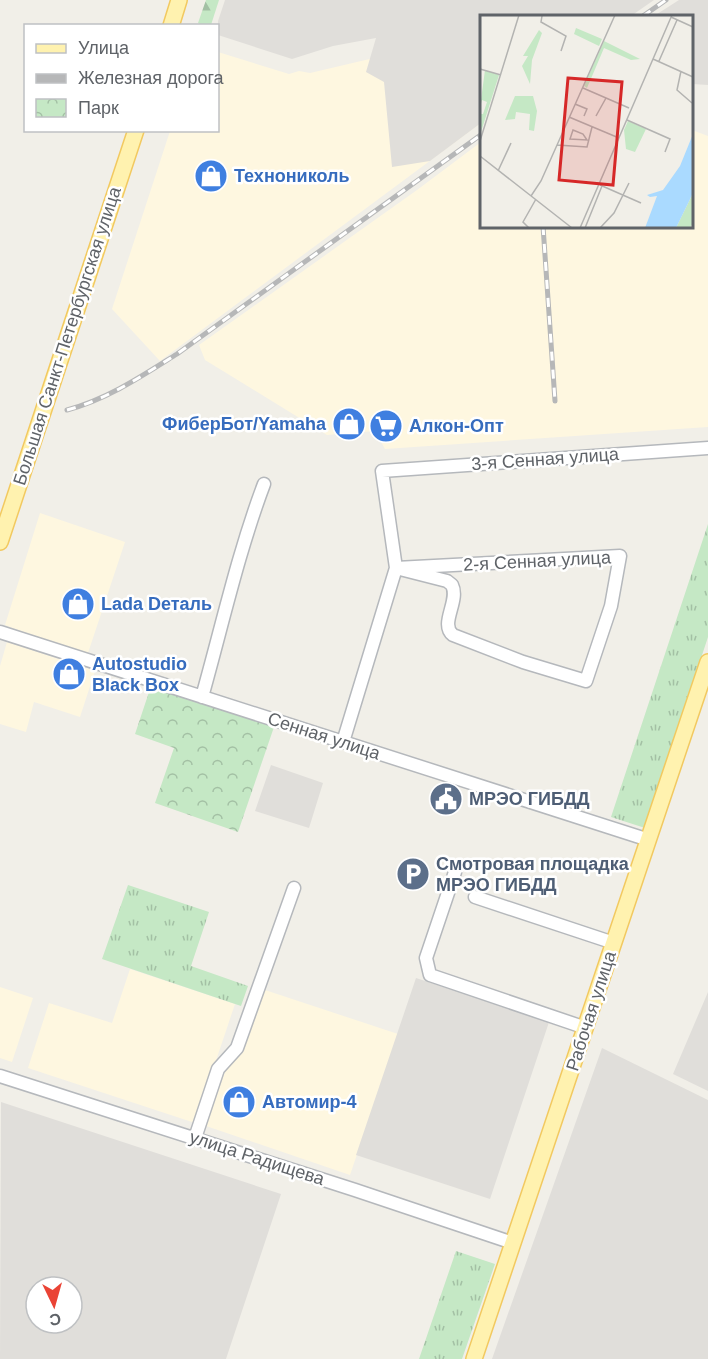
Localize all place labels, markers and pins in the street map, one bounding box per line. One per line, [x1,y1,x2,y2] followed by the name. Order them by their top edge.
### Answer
[193,158,229,194] shop icon: Технониколь
[234,166,350,186] place label: Технониколь
[331,406,367,442] shop icon: ФиберБот/Yamaha
[368,408,404,444] supermarket icon: Алкон-Опт
[162,414,327,434] place label: ФиберБот/Yamaha
[409,416,504,436] place label: Алкон-Опт
[60,586,96,622] shop icon: Lada Dеталь
[101,594,212,614] place label: Lada Dеталь
[92,654,187,695] place label: Autostudio Black Box
[51,656,87,692] shop icon: Autostudio Black Box
[428,781,464,817] public building icon: МРЭО ГИБДД
[469,789,590,809] place label: МРЭО ГИБДД
[436,854,630,895] place label: Смотровая площадка МРЭО ГИБДД
[395,856,431,892] parking icon: Смотровая площадка МРЭО ГИБДД
[221,1084,257,1120] shop icon: Автомир-4
[262,1092,357,1112] place label: Автомир-4

